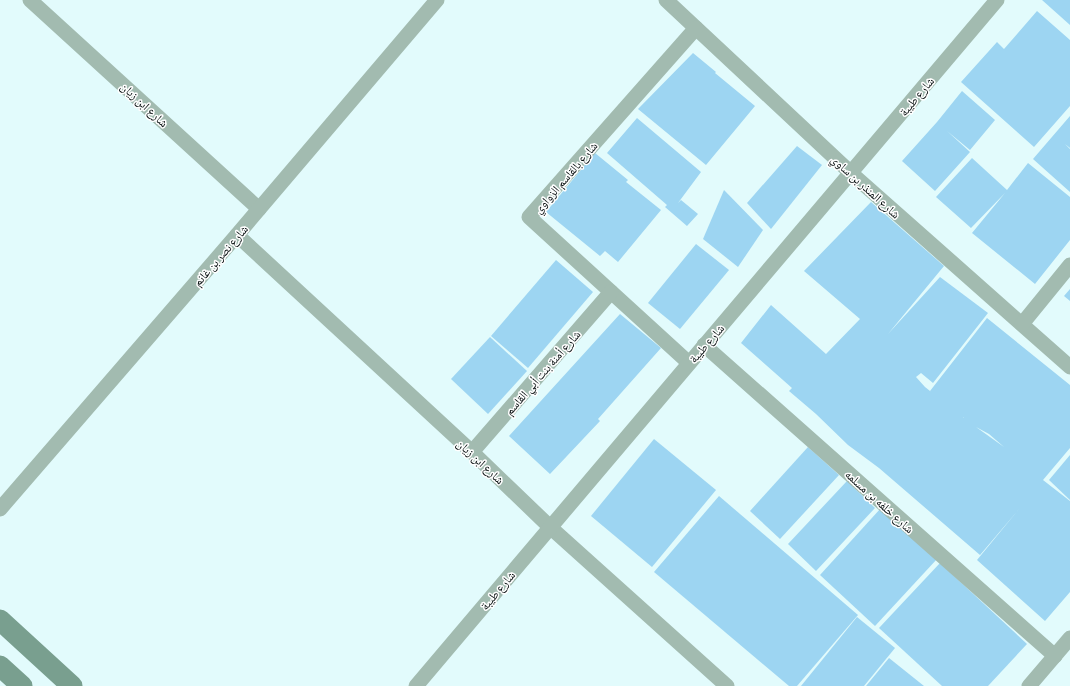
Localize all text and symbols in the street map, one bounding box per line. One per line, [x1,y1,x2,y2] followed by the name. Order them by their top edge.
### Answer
[896,74,938,120] street label: شارع طيبة
[117,79,172,131] street label: شارع ابن زيان
[530,138,603,218] street label: شارع بالقاسم الزواوي
[826,151,904,224] street label: شارع المنذر بن ساوي
[190,222,252,290] street label: شارع نصر بن غانم
[686,321,728,366] street label: شارع طيبة
[501,327,586,420] street label: شارع أمنة بنت أبي القاسم
[453,436,508,488] street label: شارع ابن زيان
[841,467,917,537] street label: شارع خلفه بن مسلمه
[477,568,519,614] street label: شارع طيبة

